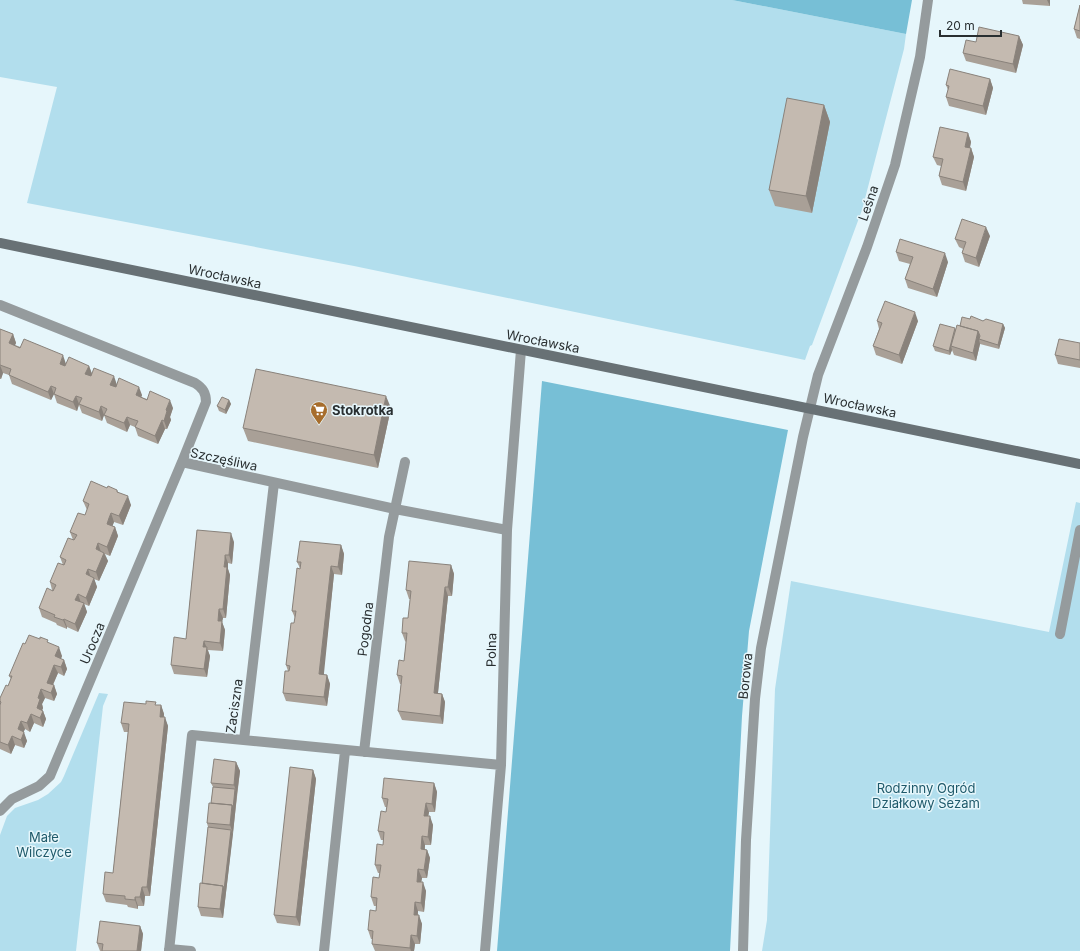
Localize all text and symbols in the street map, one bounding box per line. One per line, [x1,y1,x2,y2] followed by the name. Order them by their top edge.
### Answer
[940,12,1001,38] scale bar
[946,18,975,33] text: 20 m
[854,183,882,223] street label: Leśna
[187,260,263,292] street label: Wrocławska
[505,326,581,356] street label: Wrocławska
[822,389,898,421] street label: Wrocławska
[309,400,329,425] supermarket icon: Stokrotka
[332,402,394,418] place label: Stokrotka
[189,444,259,474] street label: Szczęśliwa
[354,601,376,657] street label: Pogodna
[76,620,108,666] street label: Urocza
[483,633,499,667] street label: Polna
[735,652,755,700] street label: Borowa
[222,678,246,734] street label: Zaciszna
[872,780,980,811] park label: Rodzinny Ogród Działkowy Sezam
[16,829,72,860] park label: Małe Wilczyce

